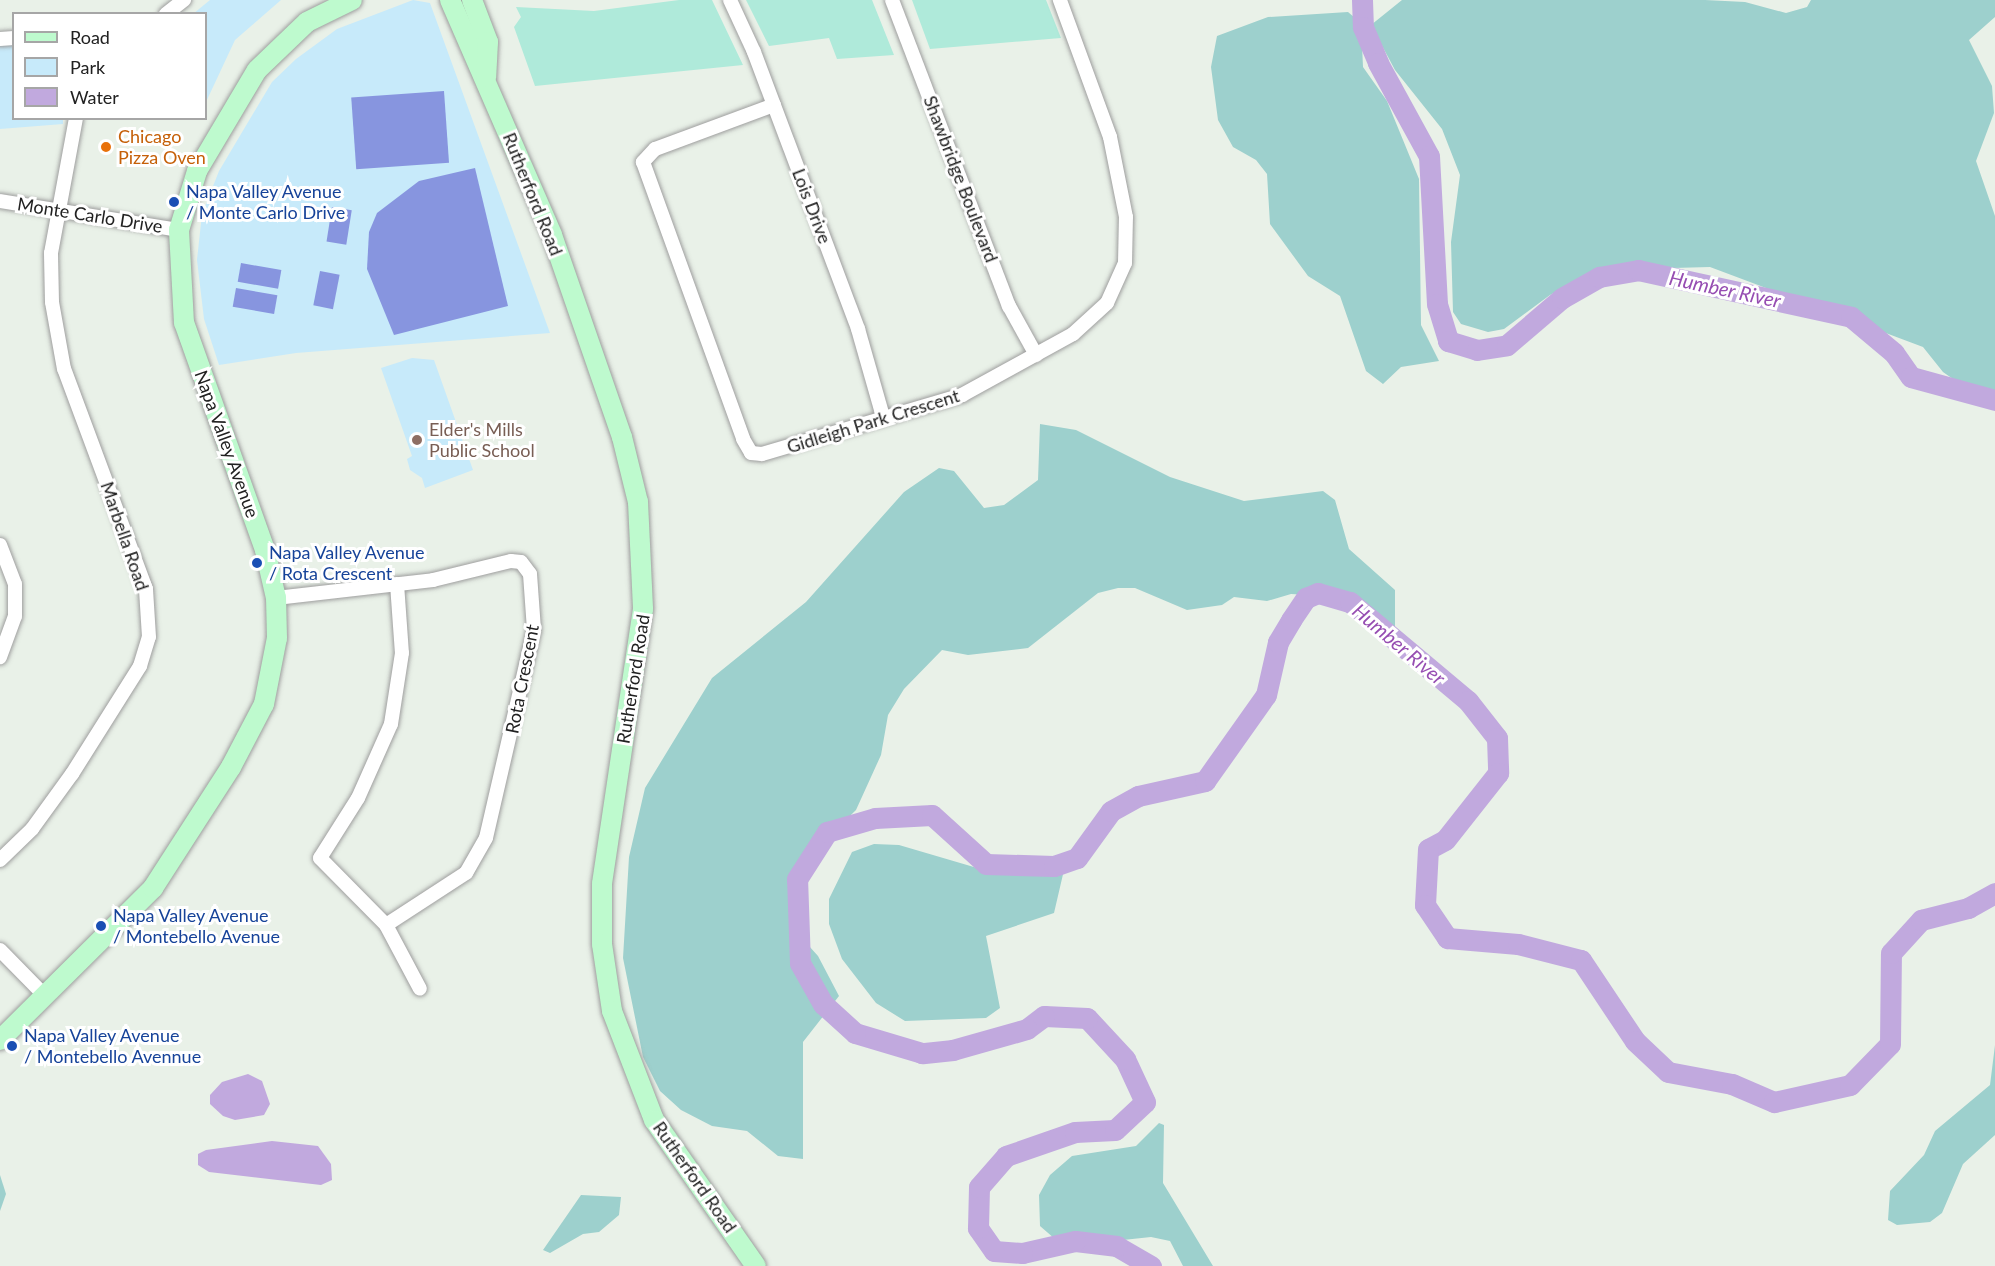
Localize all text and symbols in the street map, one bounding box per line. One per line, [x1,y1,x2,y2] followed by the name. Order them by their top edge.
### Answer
[12,12,207,120] legend
[70,26,110,48] text: Road
[70,56,105,78] text: Park
[70,86,119,108] text: Water
[919,93,1003,265] street label: Shawbridge Boulevard
[118,126,206,168] place label: Chicago Pizza Oven
[499,129,567,259] street label: Rutherford Road
[99,140,113,154] marker: Chicago Pizza Oven
[788,166,836,246] street label: Lois Drive
[186,181,345,224] place label: Napa Valley Avenue / Monte Carlo Drive
[16,193,164,237] street label: Monte Carlo Drive
[167,195,181,209] marker: Napa Valley Avenue / Monte Carlo Drive
[1667,265,1783,313] water label: Humber River
[190,366,264,522] street label: Napa Valley Avenue
[784,384,962,458] street label: Gidleigh Park Crescent
[429,419,535,462] place label: Elder's Mills Public School
[410,433,424,447] marker: Elder's Mills Public School
[96,479,154,593] street label: Marbella Road
[269,542,426,584] place label: Napa Valley Avenue / Rota Crescent
[250,556,264,570] marker: Napa Valley Avenue / Rota Crescent
[1348,598,1450,690] water label: Humber River
[612,613,654,745] street label: Rutherford Road
[501,623,543,735] street label: Rota Crescent
[113,905,281,948] place label: Napa Valley Avenue / Montebello Avenue
[94,919,108,933] marker: Napa Valley Avenue / Montebello Avenue
[24,1025,202,1068] place label: Napa Valley Avenue / Montebello Avennue
[5,1039,19,1053] marker: Napa Valley Avenue / Montebello Avennue
[649,1117,741,1237] street label: Rutherford Road

